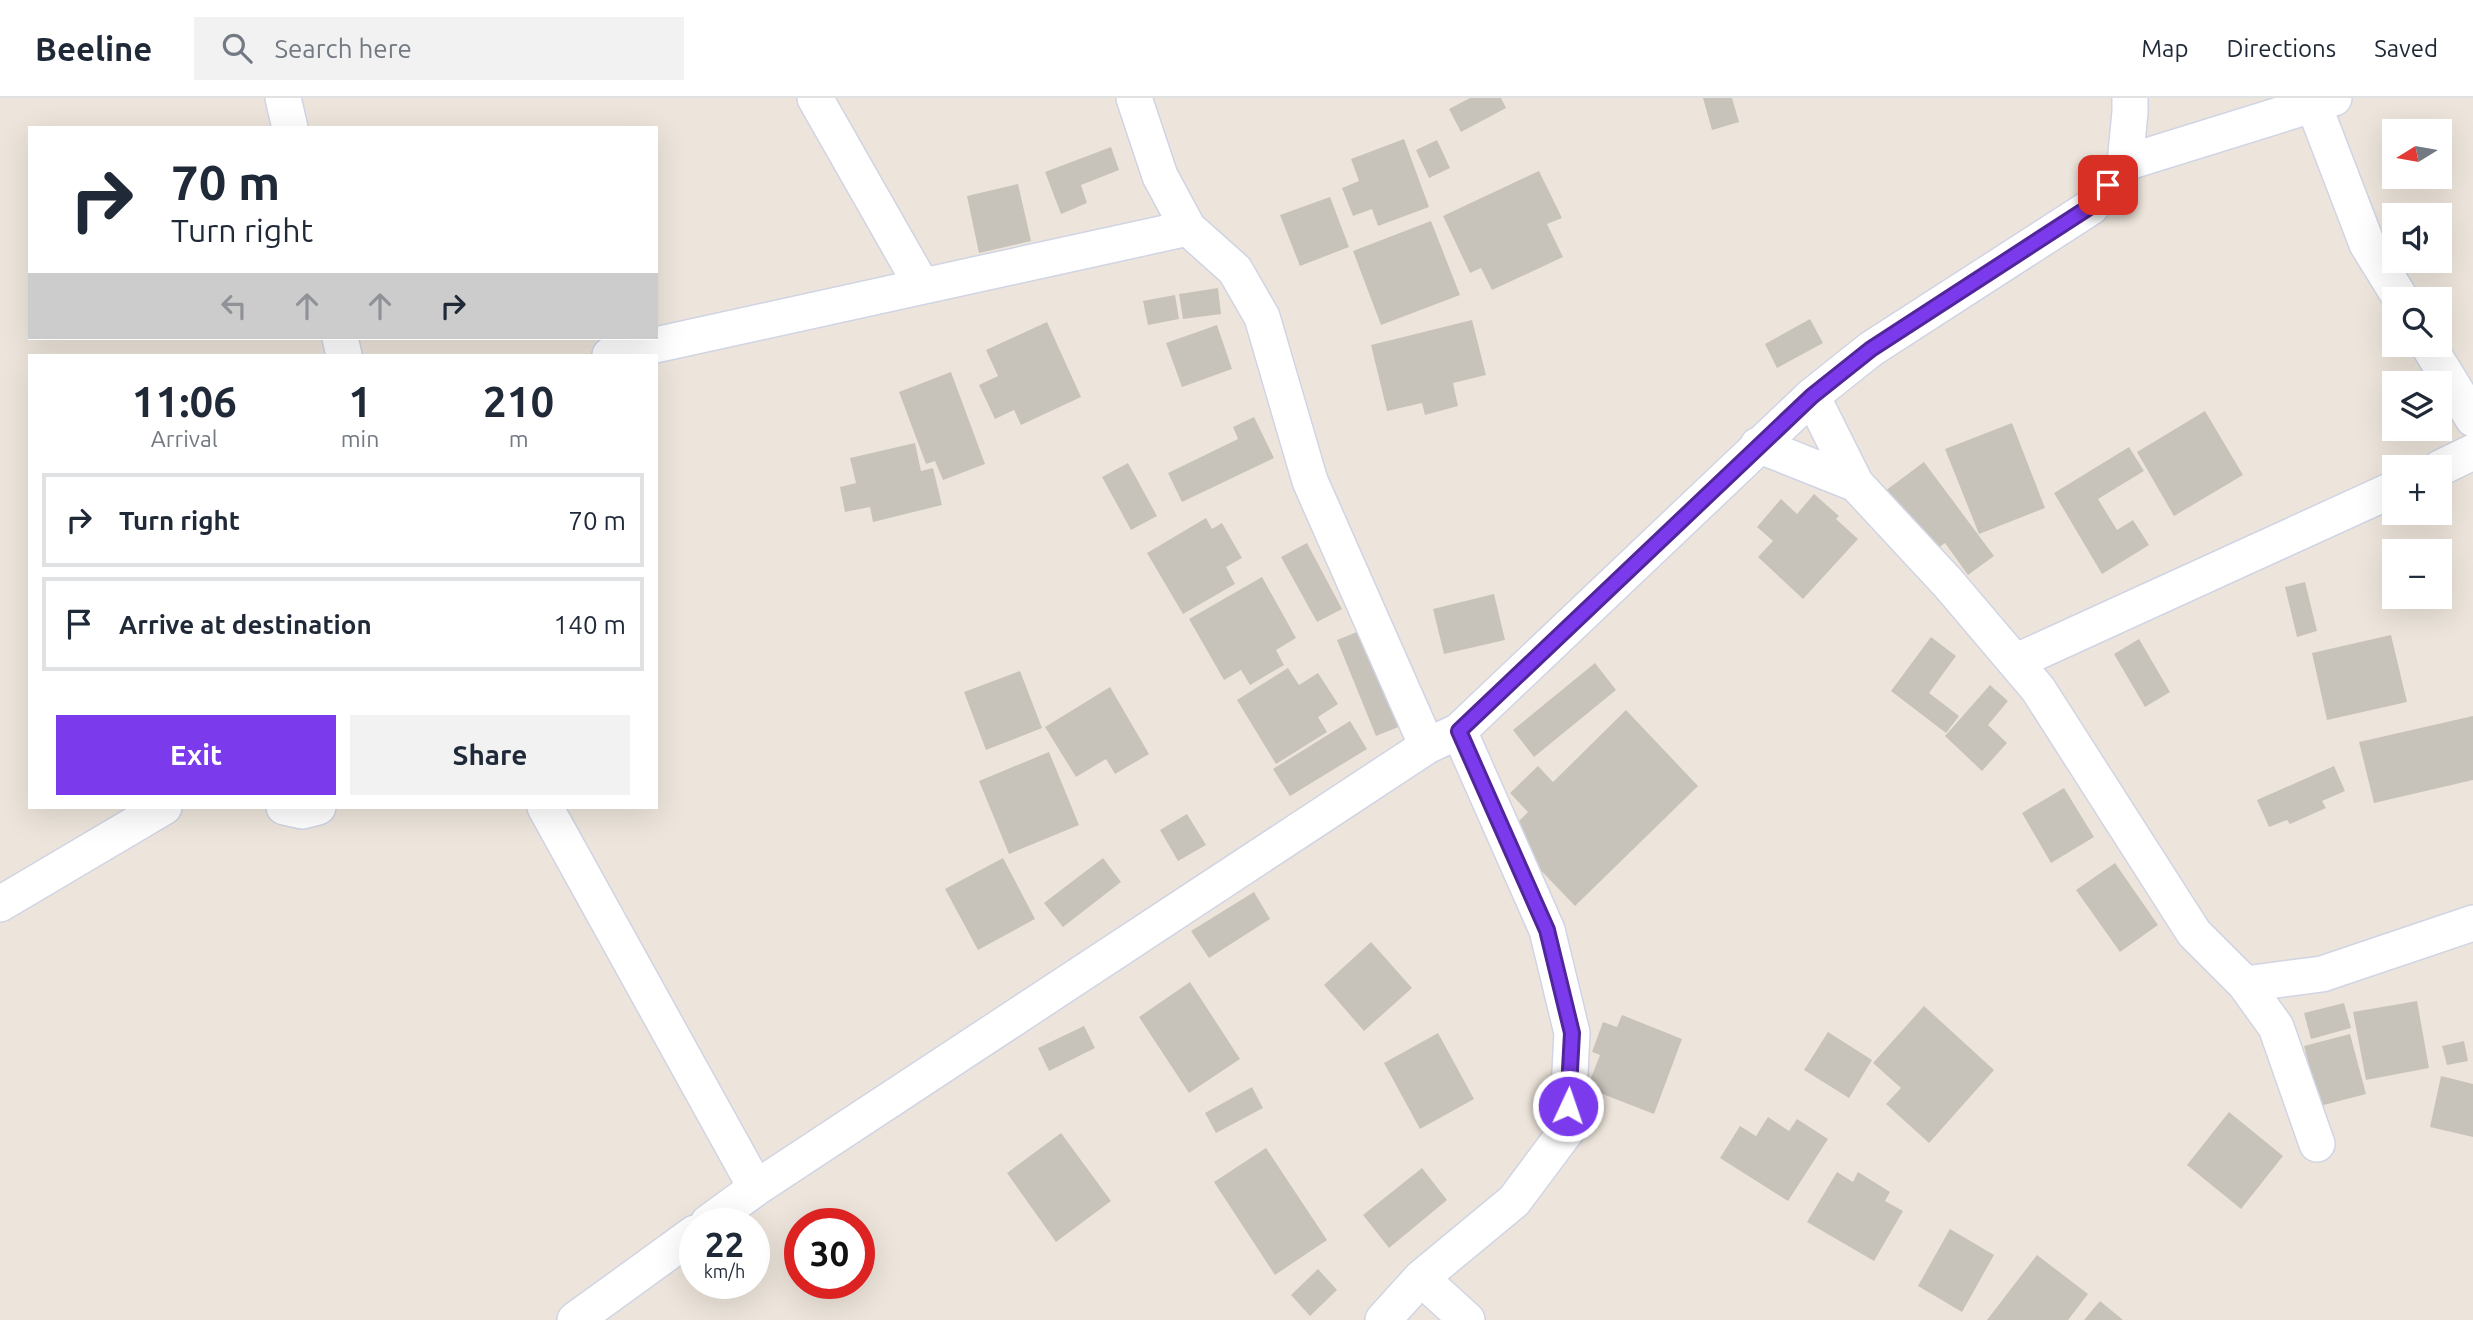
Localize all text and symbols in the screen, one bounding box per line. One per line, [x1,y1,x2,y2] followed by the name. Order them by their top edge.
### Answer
[194,17,684,80] search box
[218,29,256,67] icon: search
[35,30,152,67] text: Beeline
[274,34,412,63] text: Search here
[2141,35,2188,62] text: Map
[2226,35,2336,62] text: Directions
[2374,35,2438,62] text: Saved
[2382,119,2452,189] north arrow
[2382,119,2452,609] map controls
[56,154,147,245] icon: right
[171,154,280,209] text: 70 m
[2078,155,2138,215] pin
[2089,166,2127,204] icon: arrive
[2382,203,2452,273] button: sound
[171,212,313,248] text: Turn right
[215,287,253,325] icon: left
[288,287,326,325] icon: ahead
[361,287,399,325] icon: ahead
[434,287,472,325] icon: right
[2382,287,2452,357] button: search
[2382,371,2452,441] button: layers
[132,378,237,425] text: 11:06
[348,378,372,425] text: 1
[483,378,554,425] text: 210
[151,426,218,451] text: Arrival
[341,426,379,451] text: min
[509,426,529,451] text: m
[2382,455,2452,525] button: +
[60,501,98,539] icon: right
[119,506,240,535] text: Turn right
[568,506,626,535] text: 70 m
[2382,539,2452,609] button: −
[60,605,98,643] icon: arrive
[119,610,372,639] text: Arrive at destination
[554,610,626,639] text: 140 m
[56,715,336,795] button: Exit
[350,715,630,795] button: Share
[1531,1069,1605,1143] position arrow
[784,1208,875,1299] speed limit sign: 30
[705,1224,744,1264] text: 22
[704,1261,745,1281] text: km/h

